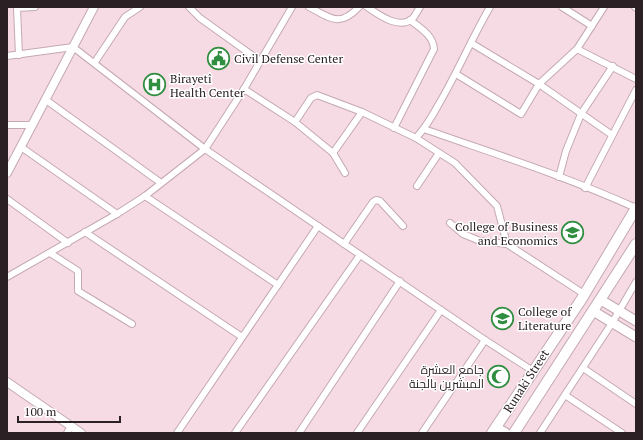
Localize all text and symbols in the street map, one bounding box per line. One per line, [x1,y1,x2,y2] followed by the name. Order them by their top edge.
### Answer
[206,45,232,71] public building icon: Civil Defense Center
[234,51,343,66] place label: Civil Defense Center
[170,71,245,100] place label: Birayetî Health Center
[142,72,168,98] hospital icon: Birayetî Health Center
[455,219,558,248] place label: College of Business and Economics
[560,220,586,246] school or university icon: College of Business and Economics
[518,304,572,333] place label: College of Literature
[489,305,515,331] school or university icon: College of Literature
[500,346,552,415] street label: Runaki Street
[409,362,484,391] place label: جامع العشرة المبشرين بالجنة
[486,363,512,389] mosque icon: جامع العشرة المبشرين بالجنة
[18,398,120,424] scale bar
[24,404,57,419] text: 100 m

